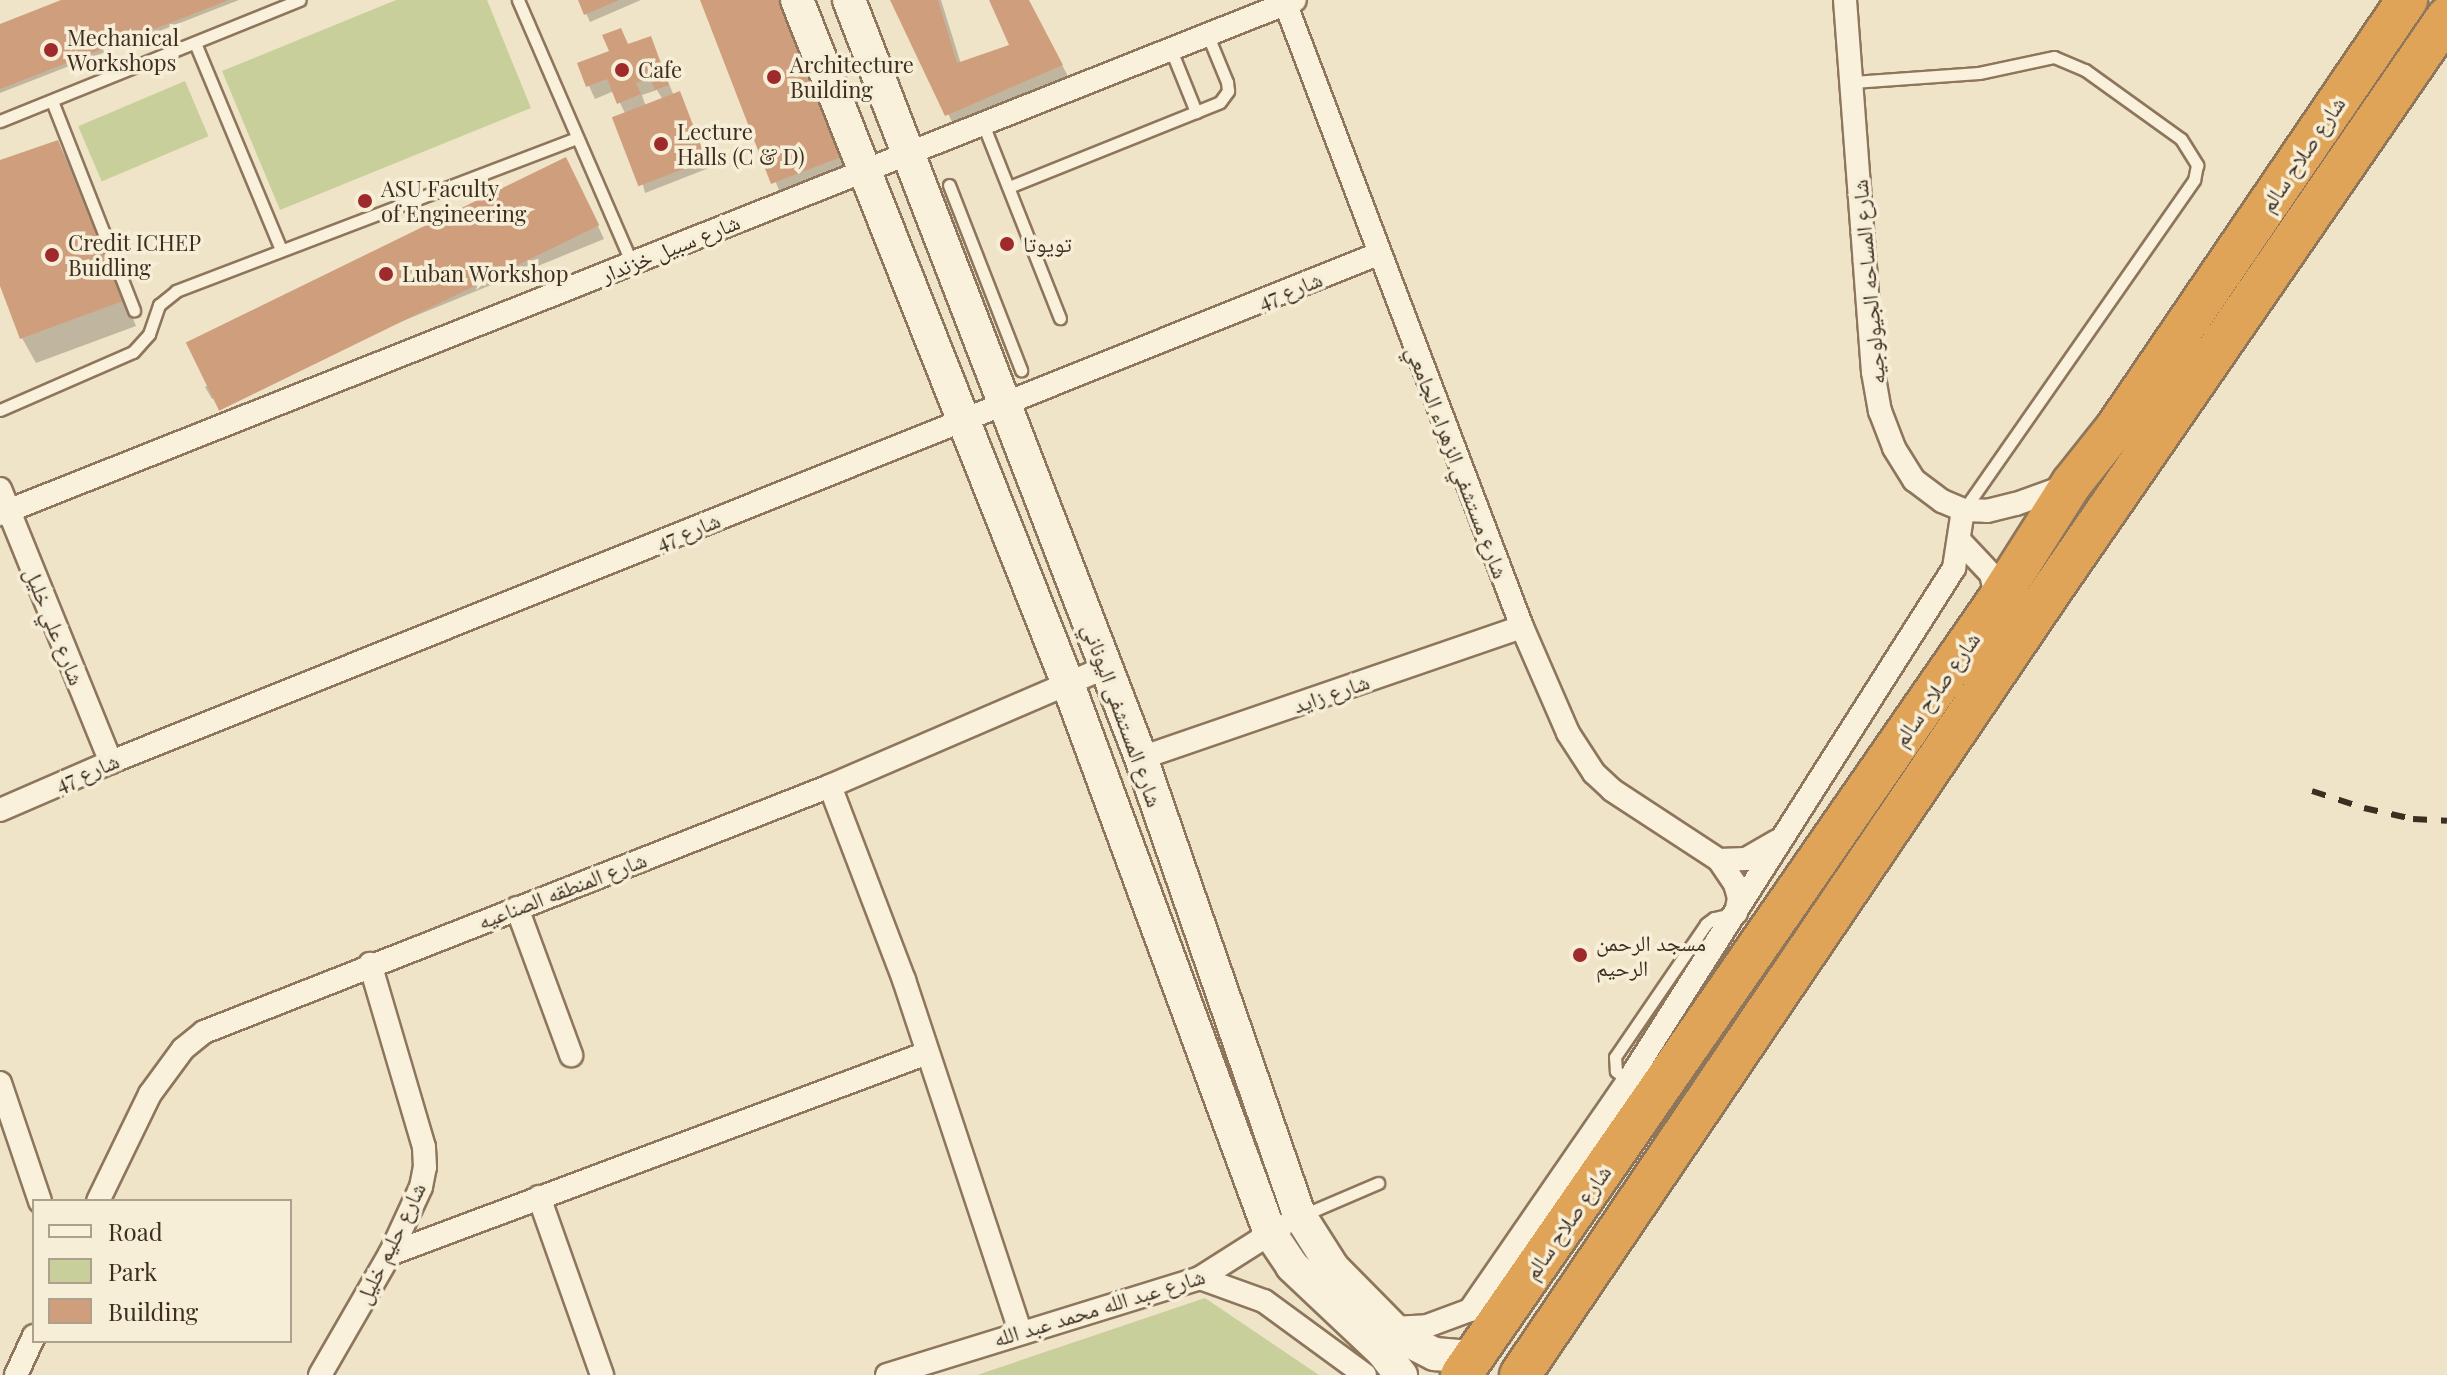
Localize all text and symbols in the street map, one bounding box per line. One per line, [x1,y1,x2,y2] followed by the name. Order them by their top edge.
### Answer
[67,24,179,76] place label: Mechanical Workshops
[42,41,60,59] marker: Mechanical Workshops
[790,51,914,102] place label: Architecture Building
[638,57,682,83] place label: Cafe
[613,61,631,79] marker: Cafe
[765,68,783,86] marker: Architecture Building
[2254,91,2350,217] street label: شارع صلاح سالم
[677,118,805,170] place label: Lecture Halls (C & D)
[652,135,670,153] marker: Lecture Halls (C & D)
[381,175,526,226] place label: ASU Faculty of Engineering
[1846,179,1890,385] street label: شارع المساحه الجيولوجيه
[356,192,374,210] marker: ASU Faculty of Engineering
[597,208,743,288] street label: شارع سبيل خزندار
[68,229,201,280] place label: Credit ICHEP Buidling
[1023,231,1072,257] place label: تويوتا
[998,235,1016,253] marker: تويوتا
[43,246,61,264] marker: Credit ICHEP Buidling
[402,261,569,287] place label: Luban Workshop
[377,265,395,283] marker: Luban Workshop
[1254,265,1326,315] street label: شارع 47
[1401,342,1515,582] street label: شارع مستشفي الزهراء الجامعي
[652,506,724,556] street label: شارع 47
[19,563,91,689] street label: شارع علي خليل
[1078,620,1168,810] street label: شارع المستشفى اليوناني
[1887,627,1985,751] street label: شارع صلاح سالم
[1289,668,1373,718] street label: شارع زايد
[51,747,123,797] street label: شارع 47
[474,846,650,934] street label: شارع المنطقه الصناعيه
[1596,929,1706,980] place label: مسجد الرحمن الرحيم
[1571,946,1589,964] marker: مسجد الرحمن الرحيم
[1518,1160,1616,1284] street label: شارع صلاح سالم
[349,1178,431,1308] street label: شارع حليم خليل
[32,1199,292,1343] legend
[108,1215,163,1247] text: Road
[108,1255,157,1287] text: Park
[990,1262,1208,1352] street label: شارع عبد الله محمد عبد الله
[108,1295,198,1327] text: Building

